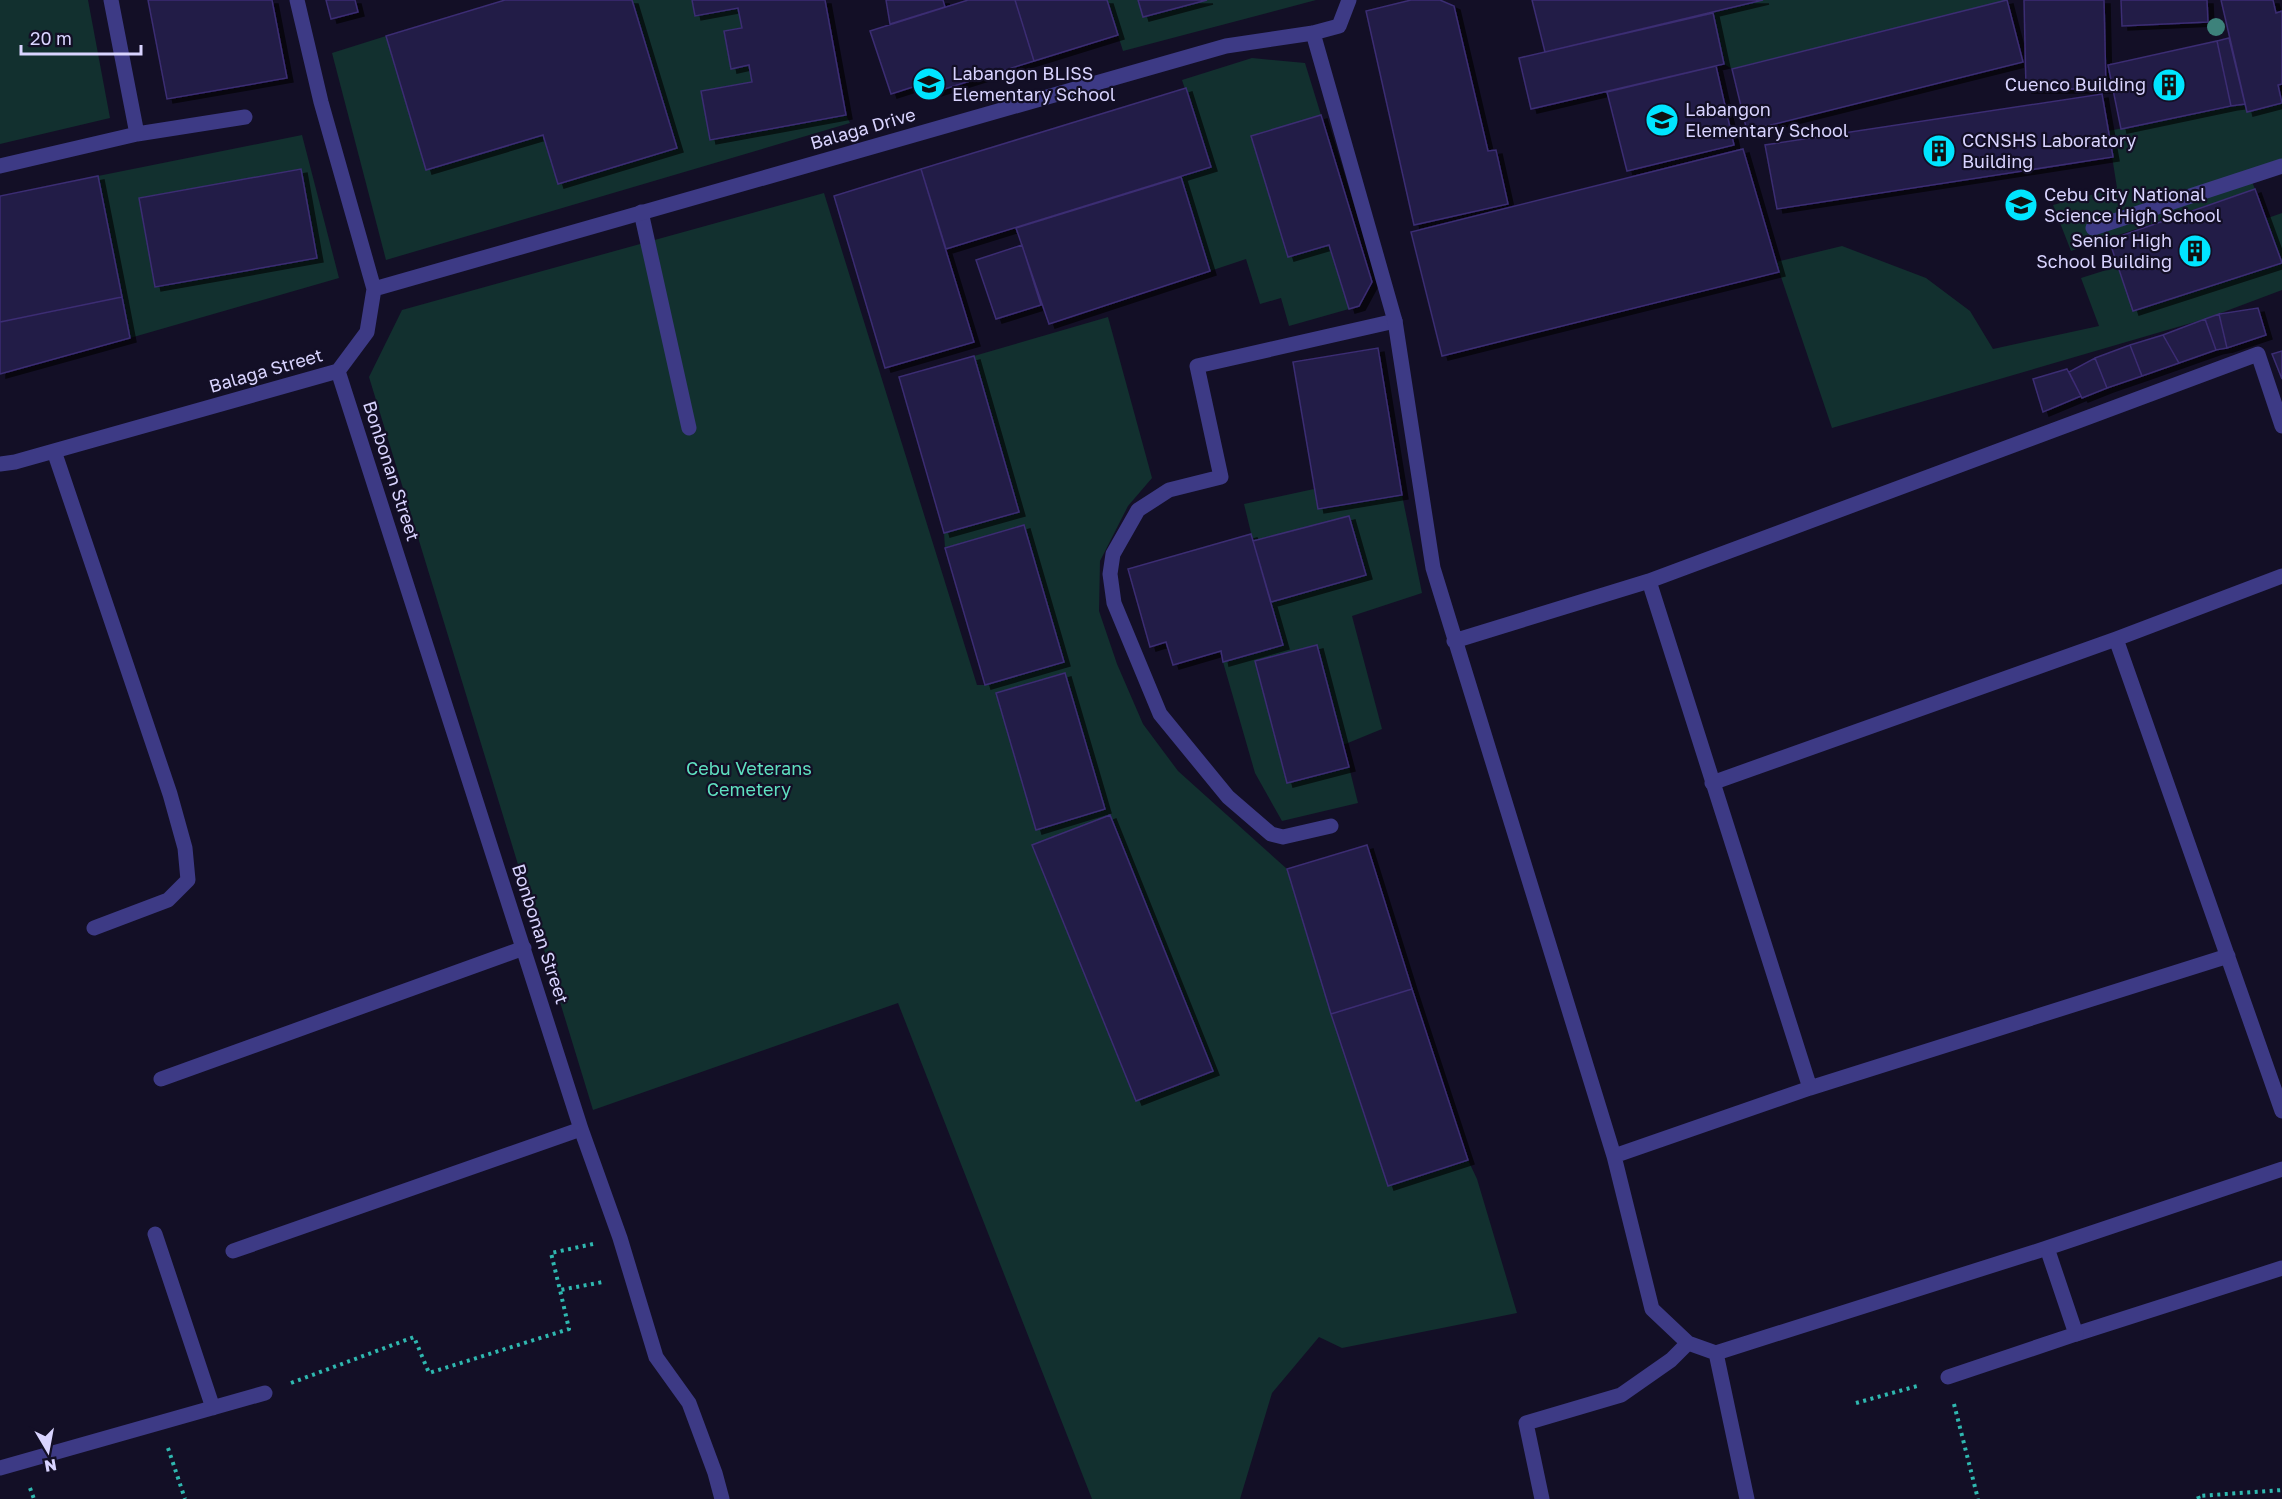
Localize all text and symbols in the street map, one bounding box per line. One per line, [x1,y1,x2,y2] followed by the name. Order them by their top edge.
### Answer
[21,18,141,56] scale bar
[30,27,72,49] text: 20 m
[952,62,1116,105] place label: Labangon BLISS Elementary School
[911,66,947,102] school or university icon: Labangon BLISS Elementary School
[2151,67,2187,103] building icon: Cuenco Building
[2005,73,2146,95] place label: Cuenco Building
[1685,98,1849,141] place label: Labangon Elementary School
[1644,102,1680,138] school or university icon: Labangon Elementary School
[808,103,918,154] street label: Balaga Drive
[1962,129,2136,172] place label: CCNSHS Laboratory Building
[1921,133,1957,169] building icon: CCNSHS Laboratory Building
[2044,183,2222,226] place label: Cebu City National Science High School
[2003,187,2039,223] school or university icon: Cebu City National Science High School
[2036,229,2172,272] place label: Senior High School Building
[2177,233,2213,269] building icon: Senior High School Building
[206,343,325,397] street label: Balaga Street
[359,398,425,543] street label: Bonbonan Street
[686,757,812,800] park label: Cebu Veterans Cemetery
[508,861,574,1006] street label: Bonbonan Street
[18,1421,78,1481] north arrow
[43,1455,58,1477] text: N

